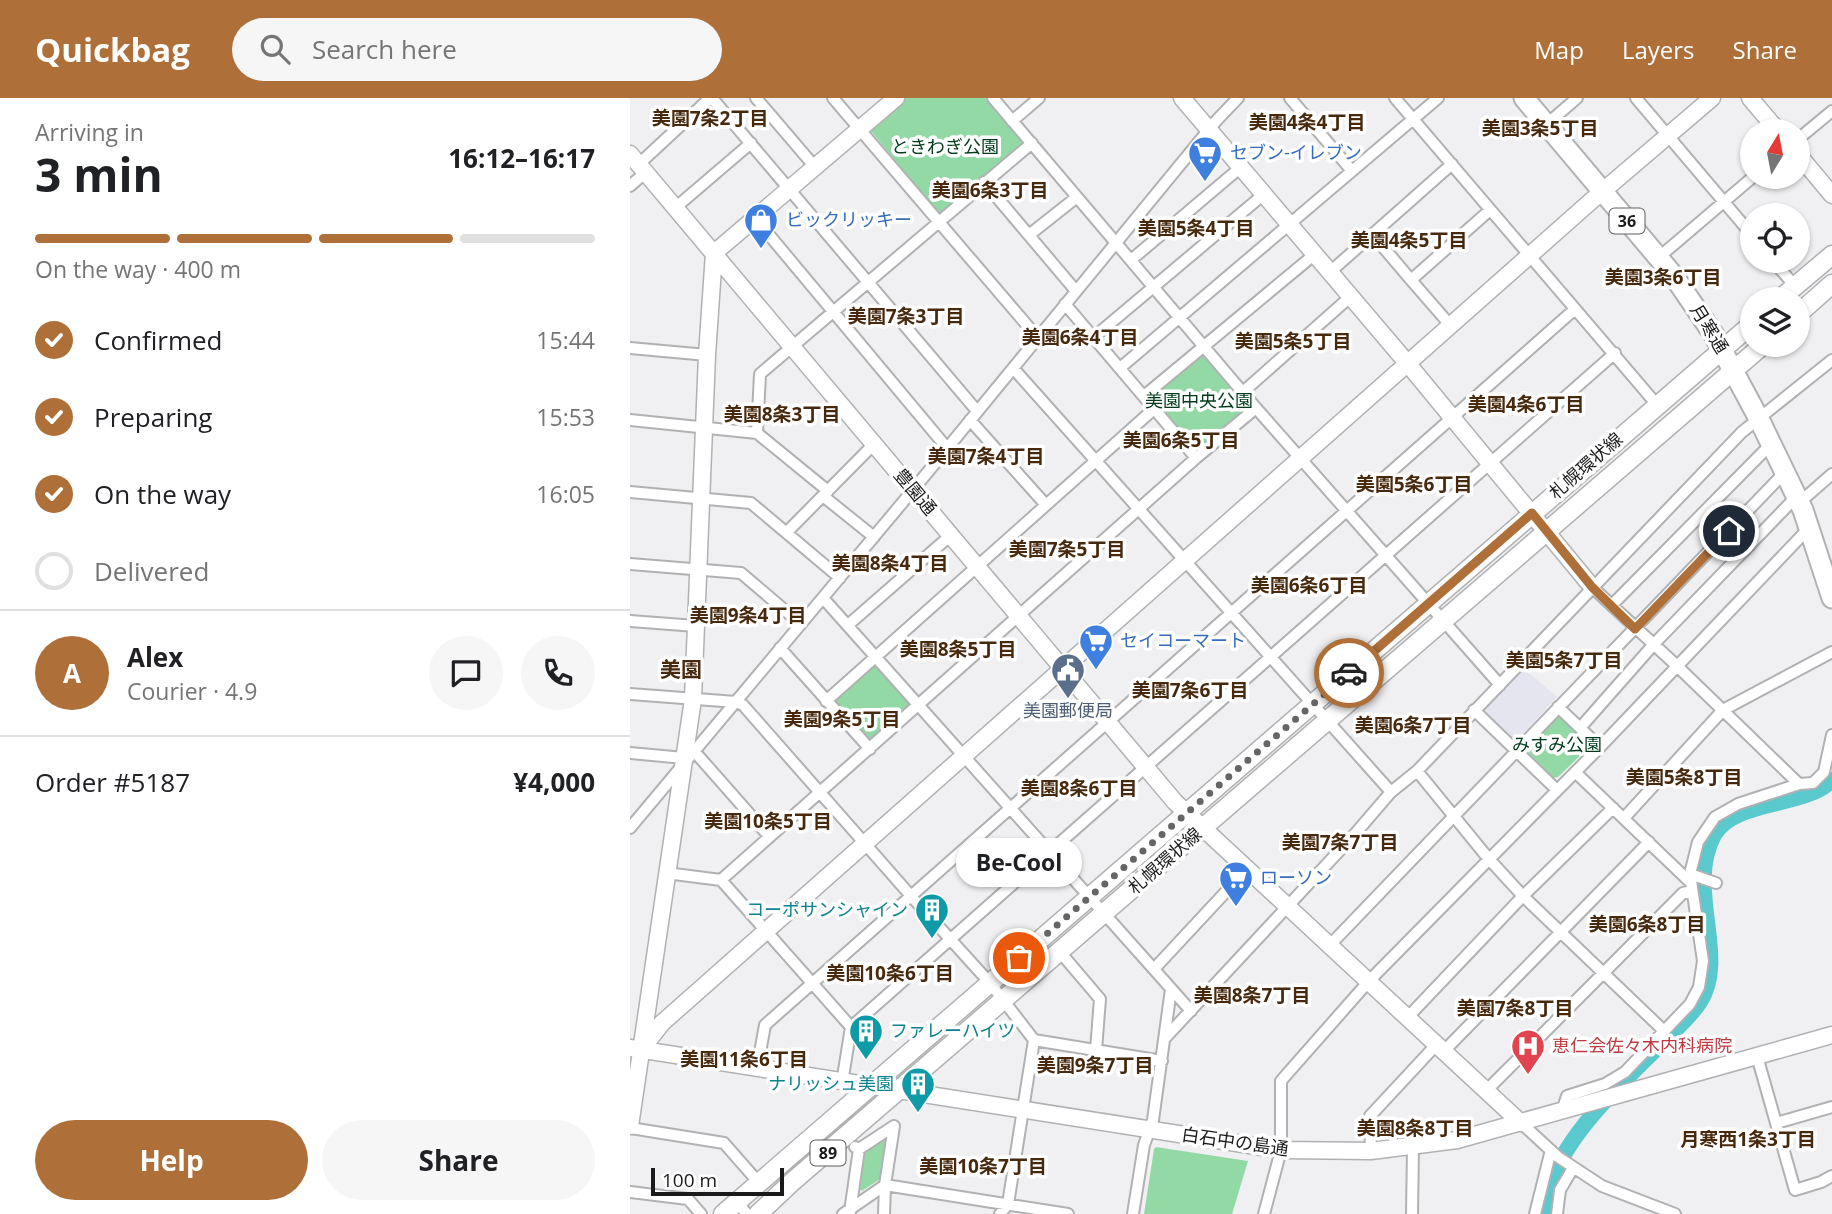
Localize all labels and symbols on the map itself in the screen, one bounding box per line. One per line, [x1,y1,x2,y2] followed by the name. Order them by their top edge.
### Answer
[652,105,768,131] district label: 美園7条2丁目
[1249,109,1365,135] district label: 美園4条4丁目
[1482,115,1598,141] district label: 美園3条5丁目
[1740,119,1810,189] north arrow
[891,134,999,158] park label: ときわぎ公園
[1186,134,1224,183] supermarket icon: セブン-イレブン
[1230,140,1362,164] place label: セブン-イレブン
[932,177,1048,203] district label: 美園6条3丁目
[742,201,780,250] shop icon: ビックリッキー
[786,207,912,231] place label: ビックリッキー
[1609,209,1644,234] road number: 36
[1138,215,1254,241] district label: 美園5条4丁目
[1351,227,1467,253] district label: 美園4条5丁目
[1605,264,1721,290] district label: 美園3条6丁目
[1685,299,1734,358] street label: 月寒通
[848,303,964,329] district label: 美園7条3丁目
[1022,324,1138,350] district label: 美園6条4丁目
[1235,328,1351,354] district label: 美園5条5丁目
[1145,388,1253,412] park label: 美園中央公園
[1468,391,1584,417] district label: 美園4条6丁目
[724,401,840,427] district label: 美園8条3丁目
[1123,427,1239,453] district label: 美園6条5丁目
[1544,427,1627,504] street label: 札幌環状線
[928,443,1044,469] district label: 美園7条4丁目
[889,463,942,520] street label: 豊園通
[1356,471,1472,497] district label: 美園5条6丁目
[1699,501,1759,561] pin
[1009,536,1125,562] district label: 美園7条5丁目
[832,550,948,576] district label: 美園8条4丁目
[1251,572,1367,598] district label: 美園6条6丁目
[690,602,806,628] district label: 美園9条4丁目
[1077,622,1115,671] supermarket icon: セイコーマート
[1120,628,1246,652] place label: セイコーマート
[900,636,1016,662] district label: 美園8条5丁目
[1314,638,1384,708] courier
[1506,647,1622,673] district label: 美園5条7丁目
[1049,651,1087,700] public building icon: 美園郵便局
[660,655,702,683] district label: 美園
[1132,677,1248,703] district label: 美園7条6丁目
[1023,698,1113,722] place label: 美園郵便局
[784,706,900,732] district label: 美園9条5丁目
[1355,712,1471,738] district label: 美園6条7丁目
[1512,732,1602,756] park label: みすみ公園
[1626,764,1742,790] district label: 美園5条8丁目
[1021,775,1137,801] district label: 美園8条6丁目
[704,808,832,834] district label: 美園10条5丁目
[1123,822,1206,899] street label: 札幌環状線
[1282,829,1398,855] district label: 美園7条7丁目
[956,839,1082,888] callout: Be-Cool
[1217,859,1255,908] supermarket icon: ローソン
[1260,865,1332,889] place label: ローソン
[913,891,951,940] building icon: コーポサンシャイン
[746,897,908,921] place label: コーポサンシャイン
[1589,911,1705,937] district label: 美園6条8丁目
[989,928,1049,988] pin
[826,960,954,986] district label: 美園10条6丁目
[1194,982,1310,1008] district label: 美園8条7丁目
[1457,995,1573,1021] district label: 美園7条8丁目
[847,1012,885,1061] building icon: ファレーハイツ
[890,1018,1015,1042] place label: ファレーハイツ
[1509,1027,1547,1076] hospital icon: 恵仁会佐々木内科病院
[1552,1033,1732,1057] place label: 恵仁会佐々木内科病院
[680,1046,808,1072] district label: 美園11条6丁目
[1037,1052,1153,1078] district label: 美園9条7丁目
[899,1065,937,1114] building icon: ナリッシュ美園
[768,1071,894,1095] place label: ナリッシュ美園
[1357,1115,1473,1141] district label: 美園8条8丁目
[1180,1122,1290,1160] street label: 白石中の島通
[1680,1126,1816,1152] district label: 月寒西1条3丁目
[810,1140,846,1166] road number: 89
[919,1153,1047,1179] district label: 美園10条7丁目
[651,1165,784,1197] scale bar

